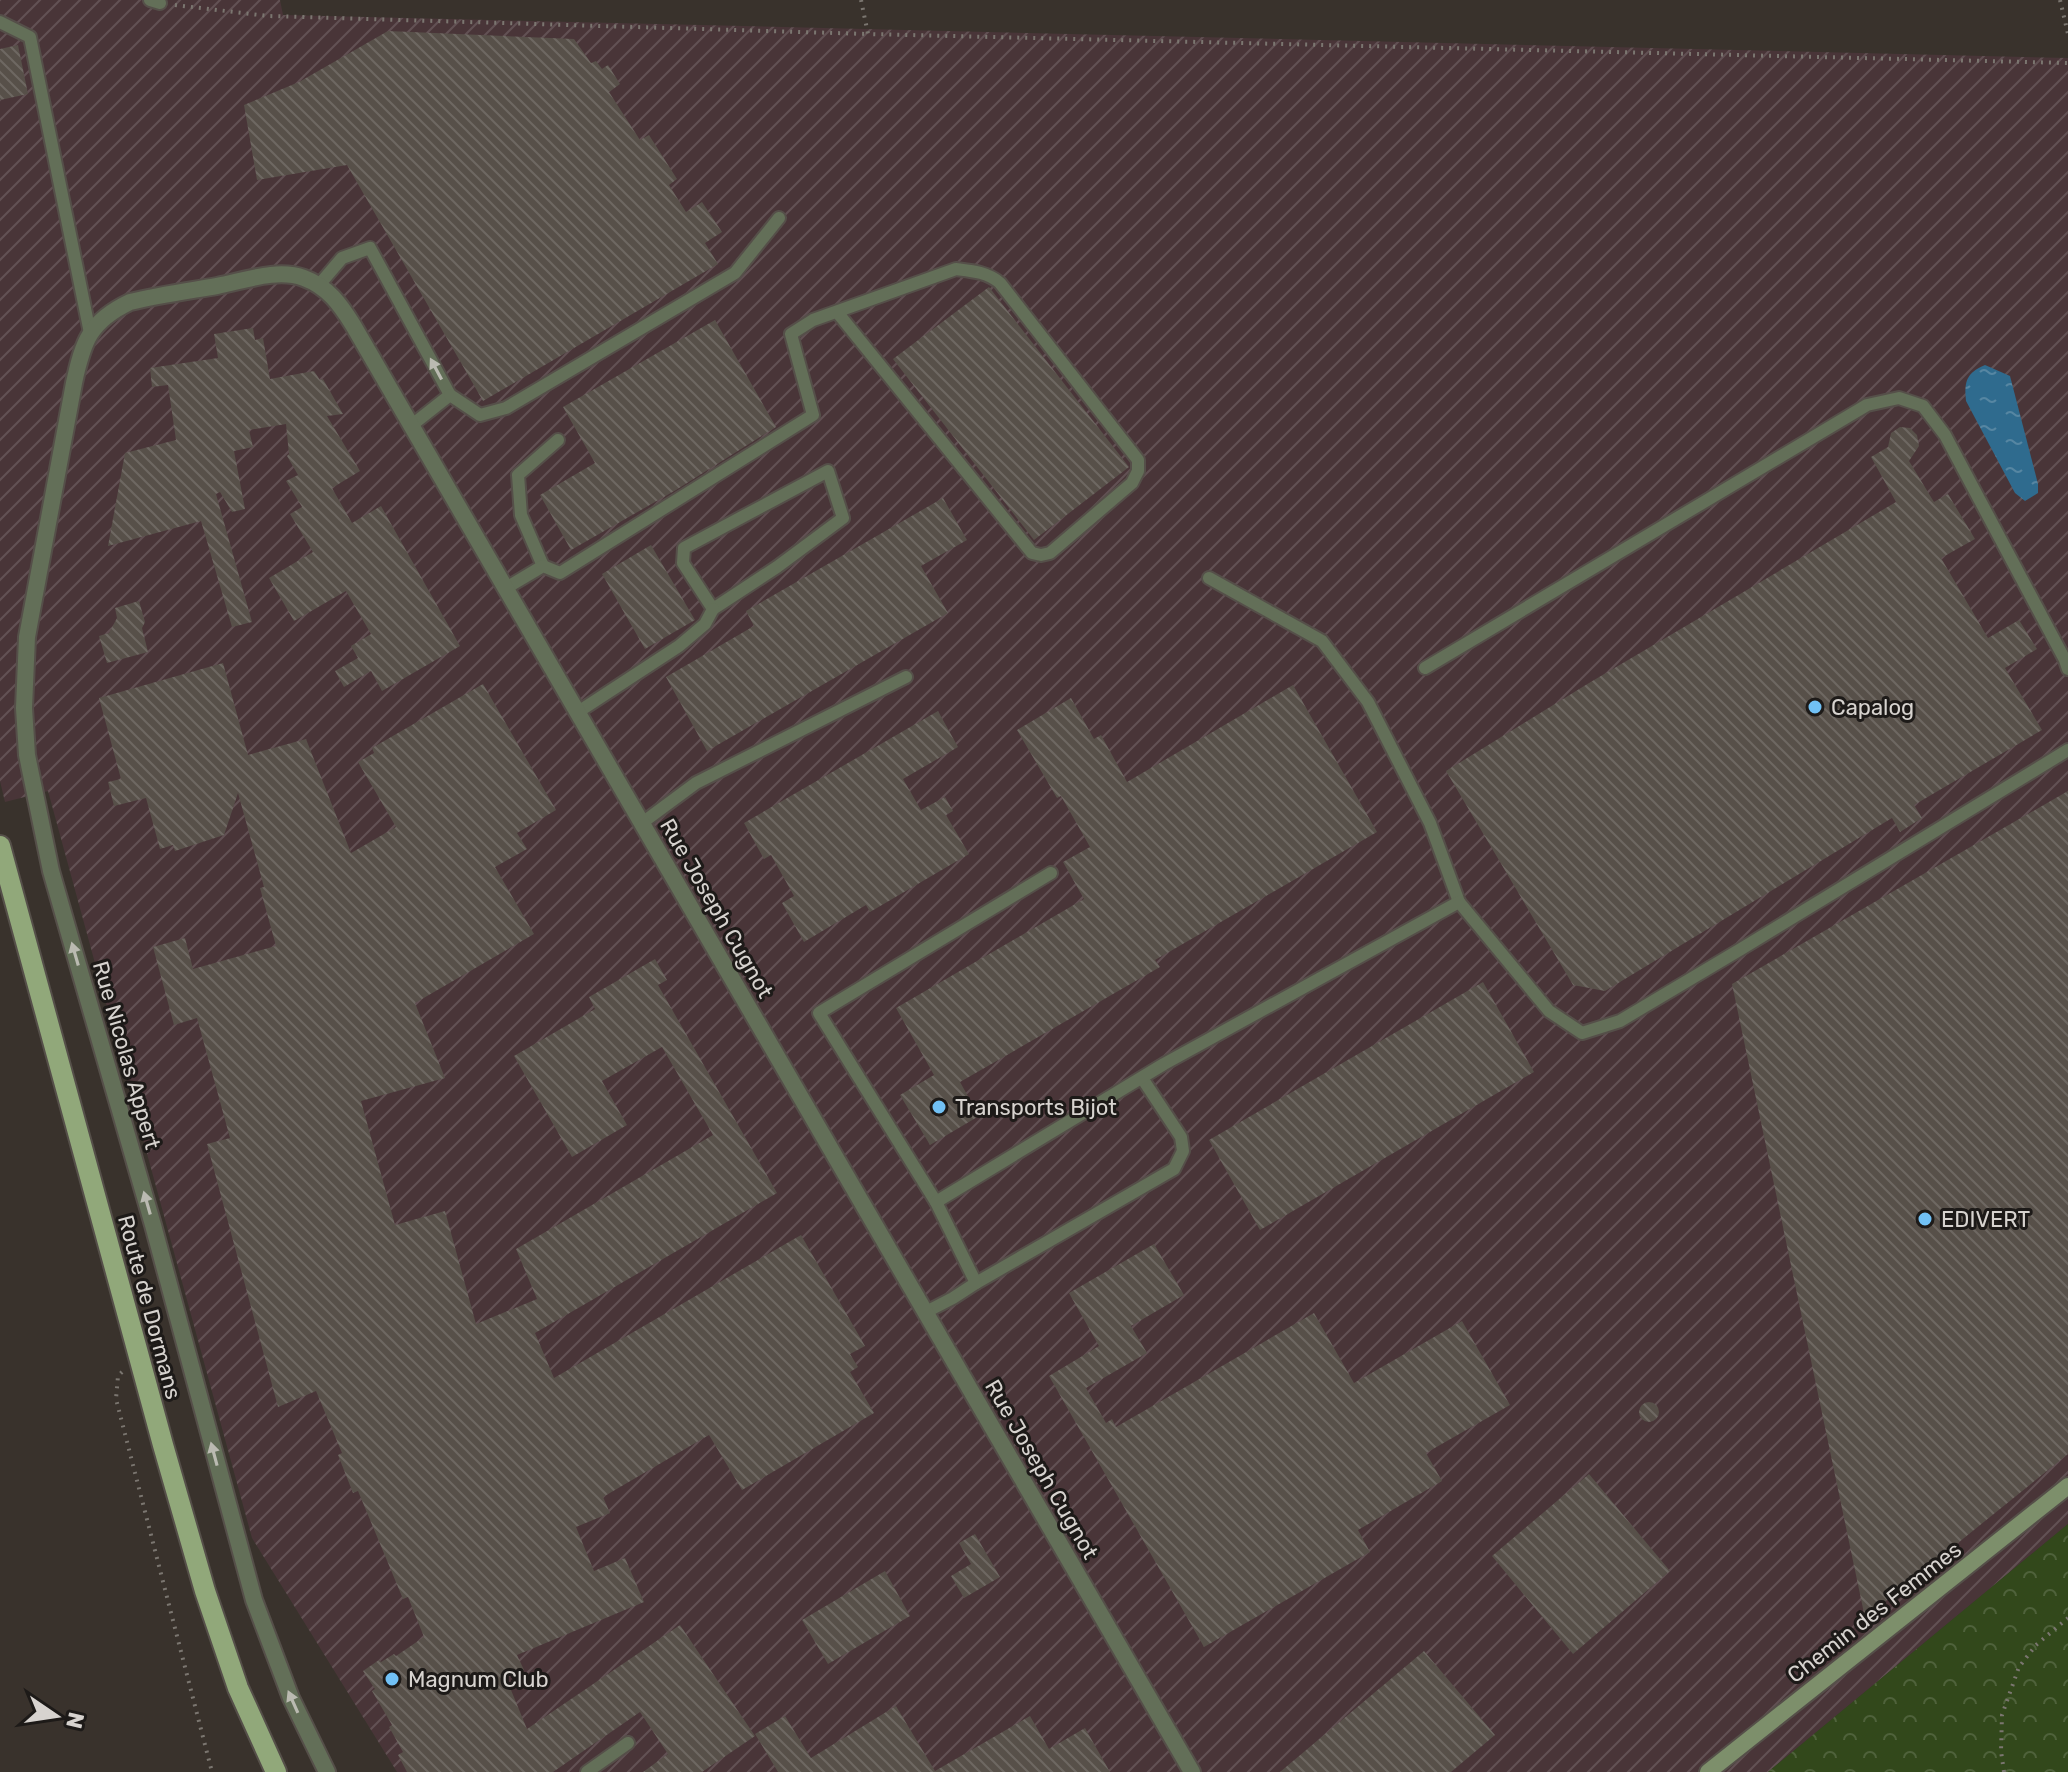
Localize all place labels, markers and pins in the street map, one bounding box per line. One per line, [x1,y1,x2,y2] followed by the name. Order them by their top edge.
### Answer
[1831,694,1914,721] place label: Capalog
[1806,698,1824,716] marker: Capalog
[955,1094,1117,1121] place label: Transports Bijot
[930,1098,948,1116] marker: Transports Bijot
[1941,1206,2030,1233] place label: EDIVERT
[1916,1210,1934,1228] marker: EDIVERT
[408,1666,549,1693] place label: Magnum Club
[383,1670,401,1688] marker: Magnum Club

